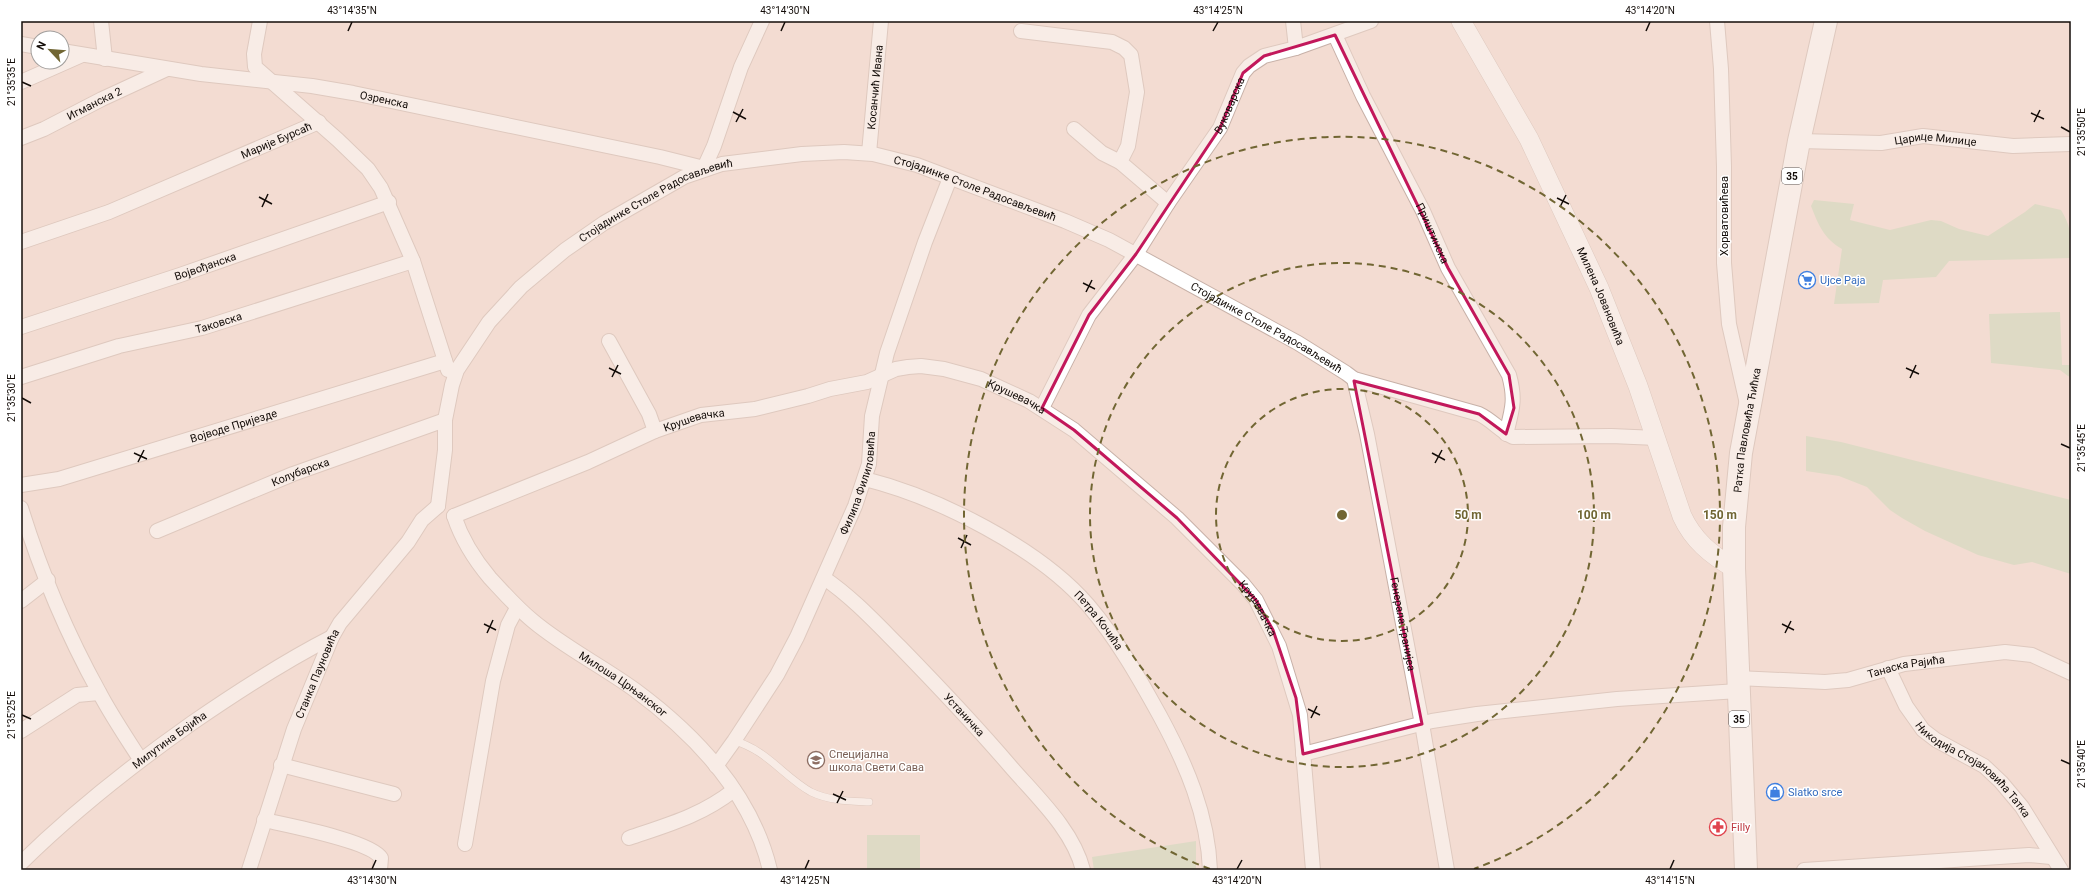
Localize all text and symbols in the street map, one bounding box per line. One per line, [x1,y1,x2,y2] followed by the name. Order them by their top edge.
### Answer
[327,5,377,16] text: 43°14'35"N
[760,5,810,16] text: 43°14'30"N
[1193,5,1243,16] text: 43°14'25"N
[1625,5,1675,16] text: 43°14'20"N
[30,30,70,70] north arrow
[34,39,49,52] text: N
[865,44,886,130] street label: Косанчић Ивана
[6,58,17,106] text: 21°35'35"E
[1212,75,1247,137] street label: Вуковарска
[65,85,124,123] street label: Игманска 2
[359,89,410,111] street label: Озренска
[2076,108,2087,156] text: 21°35'50"E
[239,120,314,162] street label: Марије Бурсаћ
[1893,130,1977,149] street label: Царице Милице
[892,153,1058,224] street label: Стојадинке Столе Радосављевић
[577,157,733,245] street label: Стојадинке Столе Радосављевић
[1782,168,1802,184] road number: 35
[1718,176,1731,256] street label: Хорватовићева
[1413,201,1451,266] street label: Приштинска
[1574,245,1627,347] street label: Милена Јовановића
[173,250,238,283] street label: Војвођанска
[1797,270,1817,290] supermarket icon: Ujce Paja
[1820,274,1866,287] place label: Ujce Paja
[1188,280,1345,376] street label: Стојадинке Столе Радосављевић
[194,310,244,336] street label: Таковска
[1731,367,1764,493] street label: Ратка Павловића Ћићка
[6,374,17,422] text: 21°35'30"E
[986,377,1048,417] street label: Крушевачка
[662,406,725,435] street label: Крушевачка
[189,407,279,446] street label: Војводе Пријезде
[2076,424,2087,472] text: 21°35'45"E
[837,431,878,537] street label: Филипа Филиповића
[270,456,331,489] street label: Колубарска
[1335,508,1349,522] centre of rings
[1454,508,1482,522] text: 50 m
[1577,508,1611,522] text: 100 m
[1703,508,1737,522] text: 150 m
[1387,576,1418,672] street label: Генерала Транијеа
[1236,578,1279,639] street label: Крушевачка
[1071,588,1125,653] street label: Петра Кочића
[293,627,342,721] street label: Станка Пауновића
[576,649,670,720] street label: Милоша Црњанског
[1866,653,1946,681] street label: Танаска Рајића
[6,691,17,739] text: 21°35'25"E
[941,691,987,739] street label: Устаничка
[130,709,209,772] street label: Милутина Бојића
[1729,711,1749,727] road number: 35
[1912,719,2033,820] street label: Никодија Стојановића Татка
[2076,740,2087,788] text: 21°35'40"E
[829,748,924,774] place label: Специјална школа Свети Сава
[806,750,826,770] school or university icon: Специјална школа Свети Сава
[1765,782,1785,802] shop icon: Slatko srce
[1788,786,1842,799] place label: Slatko srce
[1708,817,1728,837] pharmacy icon: Filly
[1731,821,1751,834] place label: Filly
[347,875,397,886] text: 43°14'30"N
[780,875,830,886] text: 43°14'25"N
[1212,875,1262,886] text: 43°14'20"N
[1645,875,1695,886] text: 43°14'15"N

